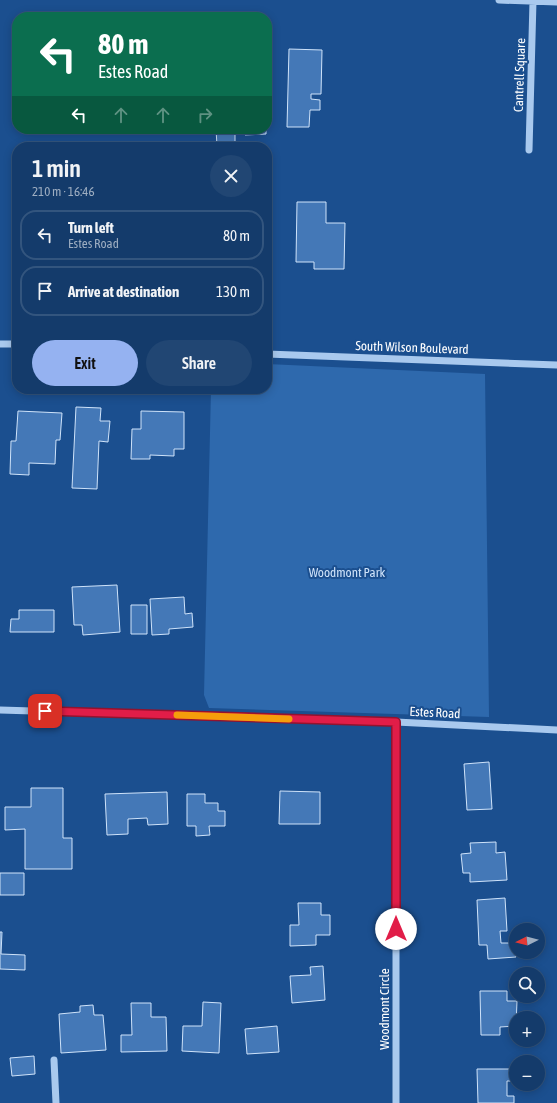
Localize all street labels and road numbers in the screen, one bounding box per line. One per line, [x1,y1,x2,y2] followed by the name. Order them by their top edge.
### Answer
[511,38,528,112] street label: Cantrell Square
[355,338,469,357] street label: South Wilson Boulevard
[409,704,461,721] street label: Estes Road
[377,968,392,1050] street label: Woodmont Circle

